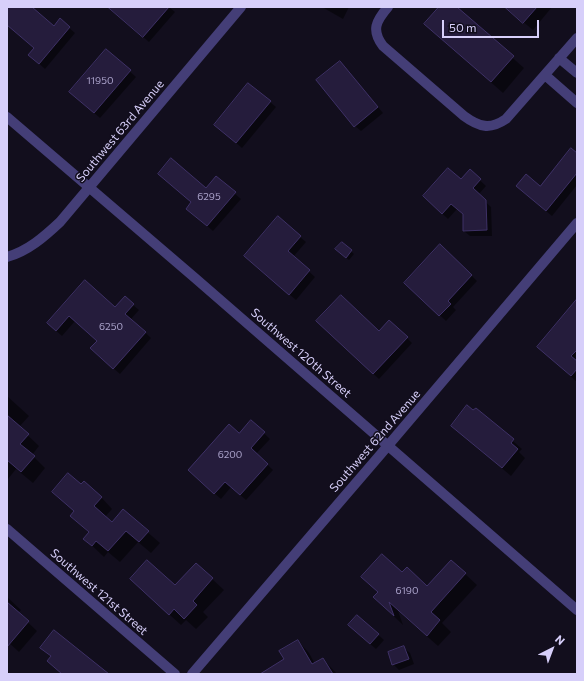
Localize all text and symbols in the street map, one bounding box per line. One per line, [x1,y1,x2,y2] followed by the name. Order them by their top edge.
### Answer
[444,12,541,38] scale bar
[449,20,477,34] text: 50 m
[87,75,113,87] house number: 11950
[73,77,167,185] street label: Southwest 63rd Avenue
[197,191,221,203] house number: 6295
[248,305,354,401] street label: Southwest 120th Street
[99,321,123,333] house number: 6250
[327,387,423,495] street label: Southwest 62nd Avenue
[218,449,242,461] house number: 6200
[47,546,151,638] street label: Southwest 121st Street
[396,585,418,597] house number: 6190
[532,629,572,669] north arrow
[553,632,568,647] text: N

